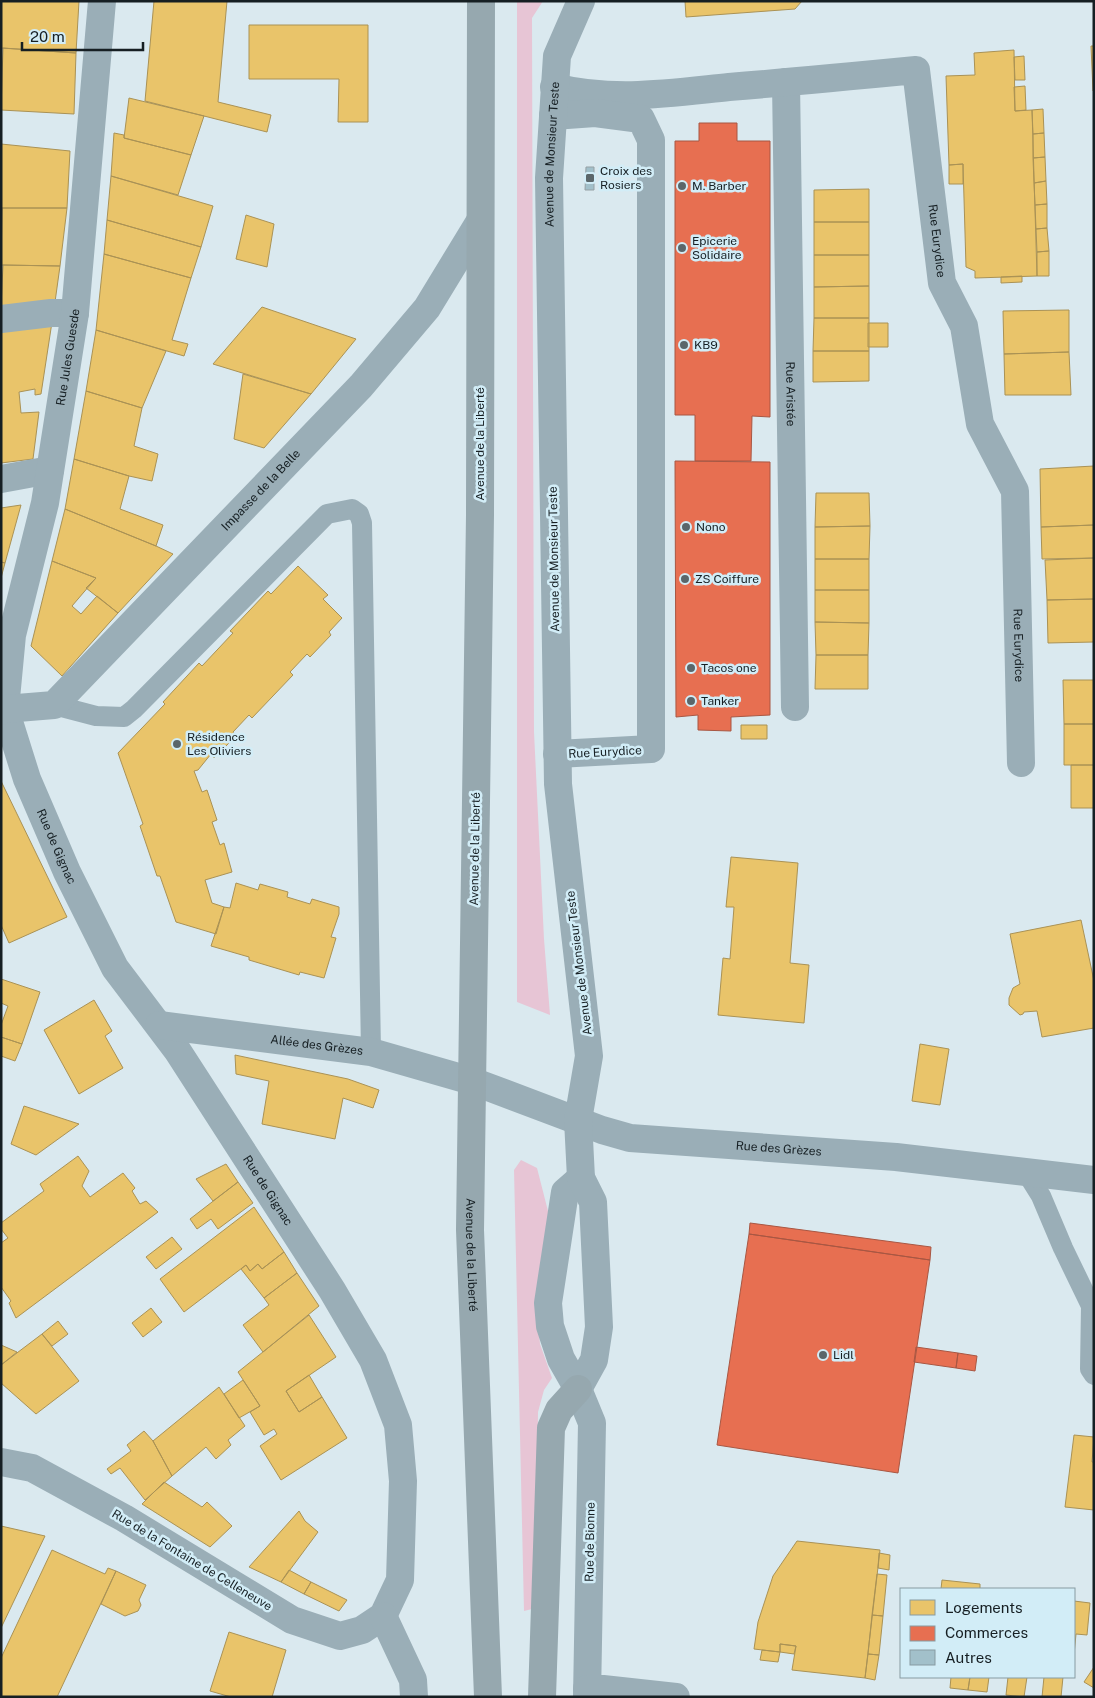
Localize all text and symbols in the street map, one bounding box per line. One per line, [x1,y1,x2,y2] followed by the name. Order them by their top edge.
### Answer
[22,20,144,52] scale bar
[30,28,65,45] text: 20 m
[542,81,562,227] street label: Avenue de Monsieur Teste
[600,164,652,192] place label: Croix des Rosiers
[584,172,596,184] marker: Croix des Rosiers
[692,179,746,193] place label: M. Barber
[676,180,688,192] marker: M. Barber
[925,203,948,279] street label: Rue Eurydice
[692,234,742,262] place label: Epicerie Solidaire
[676,242,688,254] marker: Epicerie Solidaire
[53,308,82,407] street label: Rue Jules Guesde
[694,338,718,352] place label: KB9
[678,339,690,351] marker: KB9
[783,361,798,427] street label: Rue Aristée
[473,387,487,501] street label: Avenue de la Liberté
[219,446,303,534] street label: Impasse de la Belle
[546,486,562,632] street label: Avenue de Monsieur Teste
[696,520,726,534] place label: Nono
[680,521,692,533] marker: Nono
[695,572,759,586] place label: ZS Coiffure
[679,573,691,585] marker: ZS Coiffure
[1011,608,1026,683] street label: Rue Eurydice
[701,661,757,675] place label: Tacos one
[685,662,697,674] marker: Tacos one
[701,694,739,708] place label: Tanker
[685,695,697,707] marker: Tanker
[187,730,251,758] place label: Résidence Les Oliviers
[171,738,183,750] marker: Résidence Les Oliviers
[568,743,642,761] street label: Rue Eurydice
[467,792,483,906] street label: Avenue de la Liberté
[34,807,79,887] street label: Rue de Gignac
[563,890,595,1036] street label: Avenue de Monsieur Teste
[270,1032,364,1058] street label: Allée des Grèzes
[735,1139,822,1159] street label: Rue des Grèzes
[240,1153,296,1228] street label: Rue de Gignac
[463,1198,480,1312] street label: Avenue de la Liberté
[833,1348,854,1362] place label: Lidl
[817,1349,829,1361] marker: Lidl
[582,1502,598,1582] street label: Rue de Bionne
[109,1507,275,1614] street label: Rue de la Fontaine de Celleneuve
[900,1588,1075,1678] legend
[945,1599,1023,1616] text: Logements
[945,1624,1028,1641] text: Commerces
[945,1649,992,1666] text: Autres

